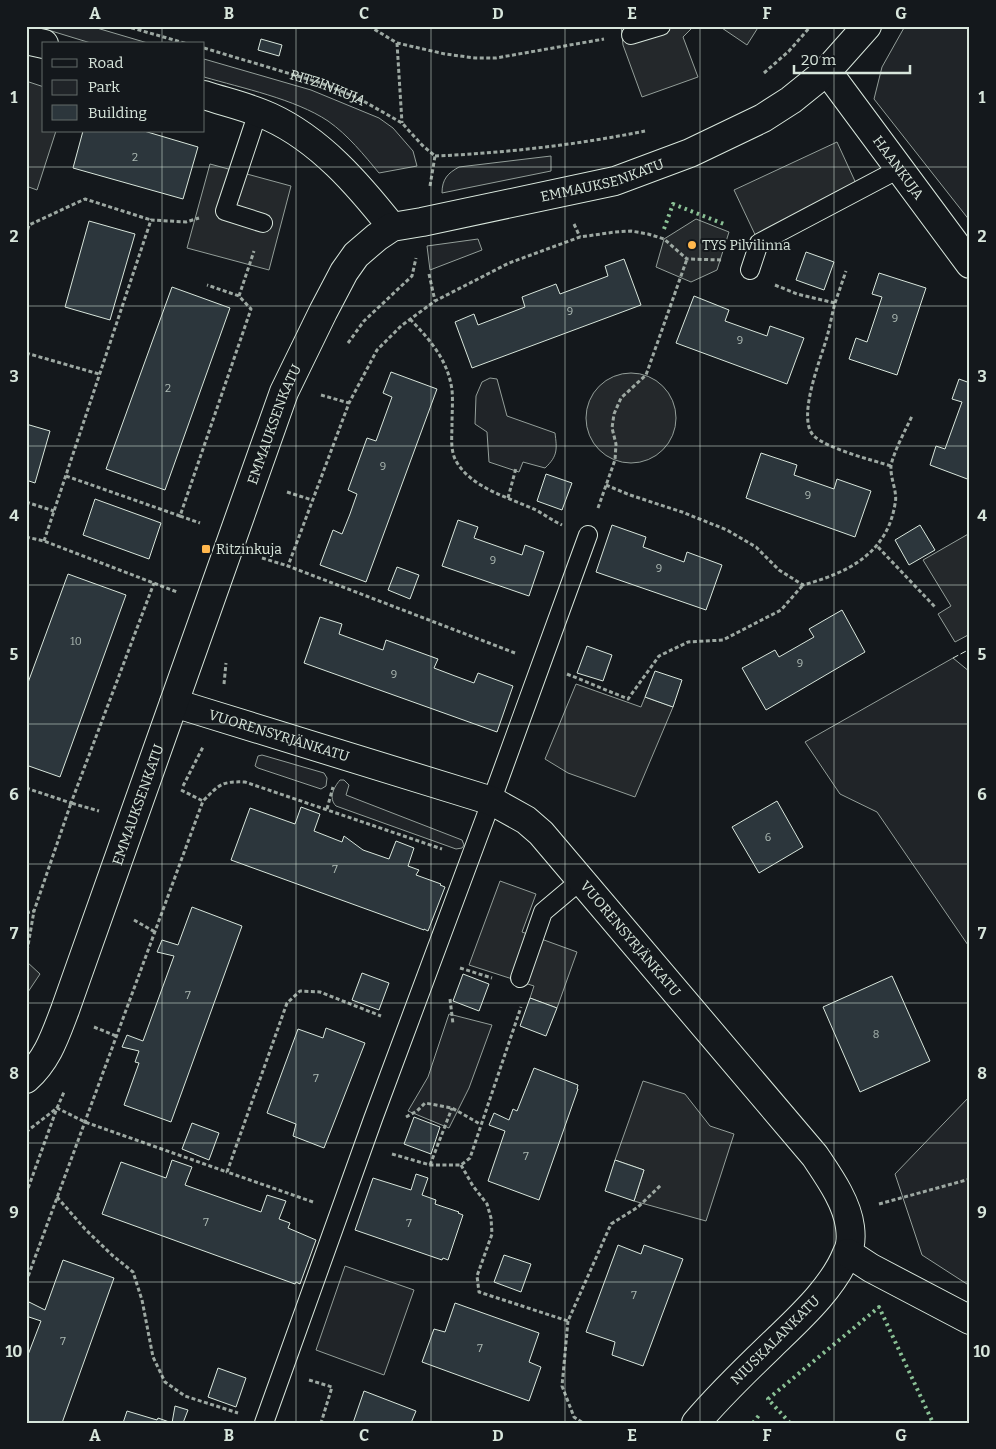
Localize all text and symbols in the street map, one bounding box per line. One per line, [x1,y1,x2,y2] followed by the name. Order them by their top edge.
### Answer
[89,4,101,23] text: A
[224,4,234,23] text: B
[359,4,369,23] text: C
[492,4,504,23] text: D
[627,4,637,23] text: E
[763,4,772,23] text: F
[895,4,907,23] text: G
[42,42,205,132] legend
[794,42,910,74] scale bar
[801,51,837,69] text: 20 m
[88,54,123,72] text: Road
[288,66,369,110] street label: RITZINKUJA
[88,78,120,96] text: Park
[11,88,18,107] text: 1
[979,88,986,107] text: 1
[88,104,147,122] text: Building
[869,133,927,203] street label: HAANKUJA
[132,151,138,164] house number: 2
[539,155,667,206] street label: EMMAUKSENKATU
[9,227,19,246] text: 2
[977,227,987,246] text: 2
[702,237,791,254] place label: TYS Pilvilinna
[686,239,698,251] marker: TYS Pilvilinna
[567,305,573,318] house number: 9
[892,312,898,325] house number: 9
[737,334,743,347] house number: 9
[244,361,305,487] street label: EMMAUKSENKATU
[9,367,19,386] text: 3
[977,367,987,386] text: 3
[165,382,171,395] house number: 2
[380,460,386,473] house number: 9
[805,489,811,502] house number: 9
[9,506,19,525] text: 4
[977,506,987,525] text: 4
[216,541,282,558] place label: Ritzinkuja
[200,543,212,555] marker: Ritzinkuja
[490,554,496,567] house number: 9
[656,562,662,575] house number: 9
[70,635,82,648] house number: 10
[10,645,19,664] text: 5
[978,645,987,664] text: 5
[797,657,803,670] house number: 9
[391,668,397,681] house number: 9
[207,706,352,766] street label: VUORENSYRJÄNKATU
[109,741,168,868] street label: EMMAUKSENKATU
[9,785,19,804] text: 6
[977,785,987,804] text: 6
[765,831,771,844] house number: 6
[332,863,338,876] house number: 7
[576,878,684,1000] street label: VUORENSYRJÄNKATU
[10,924,19,943] text: 7
[978,924,987,943] text: 7
[185,989,191,1002] house number: 7
[873,1028,879,1041] house number: 8
[9,1064,19,1083] text: 8
[977,1064,987,1083] text: 8
[313,1072,319,1085] house number: 7
[523,1150,529,1163] house number: 7
[9,1203,19,1222] text: 9
[977,1203,987,1222] text: 9
[203,1216,209,1229] house number: 7
[406,1217,412,1230] house number: 7
[631,1289,637,1302] house number: 7
[727,1292,824,1388] street label: NIUSKALANKATU
[60,1335,66,1348] house number: 7
[5,1342,23,1361] text: 10
[477,1342,483,1355] house number: 7
[973,1342,991,1361] text: 10
[89,1426,101,1445] text: A
[224,1426,234,1445] text: B
[359,1426,369,1445] text: C
[492,1426,504,1445] text: D
[627,1426,637,1445] text: E
[763,1426,772,1445] text: F
[895,1426,907,1445] text: G

